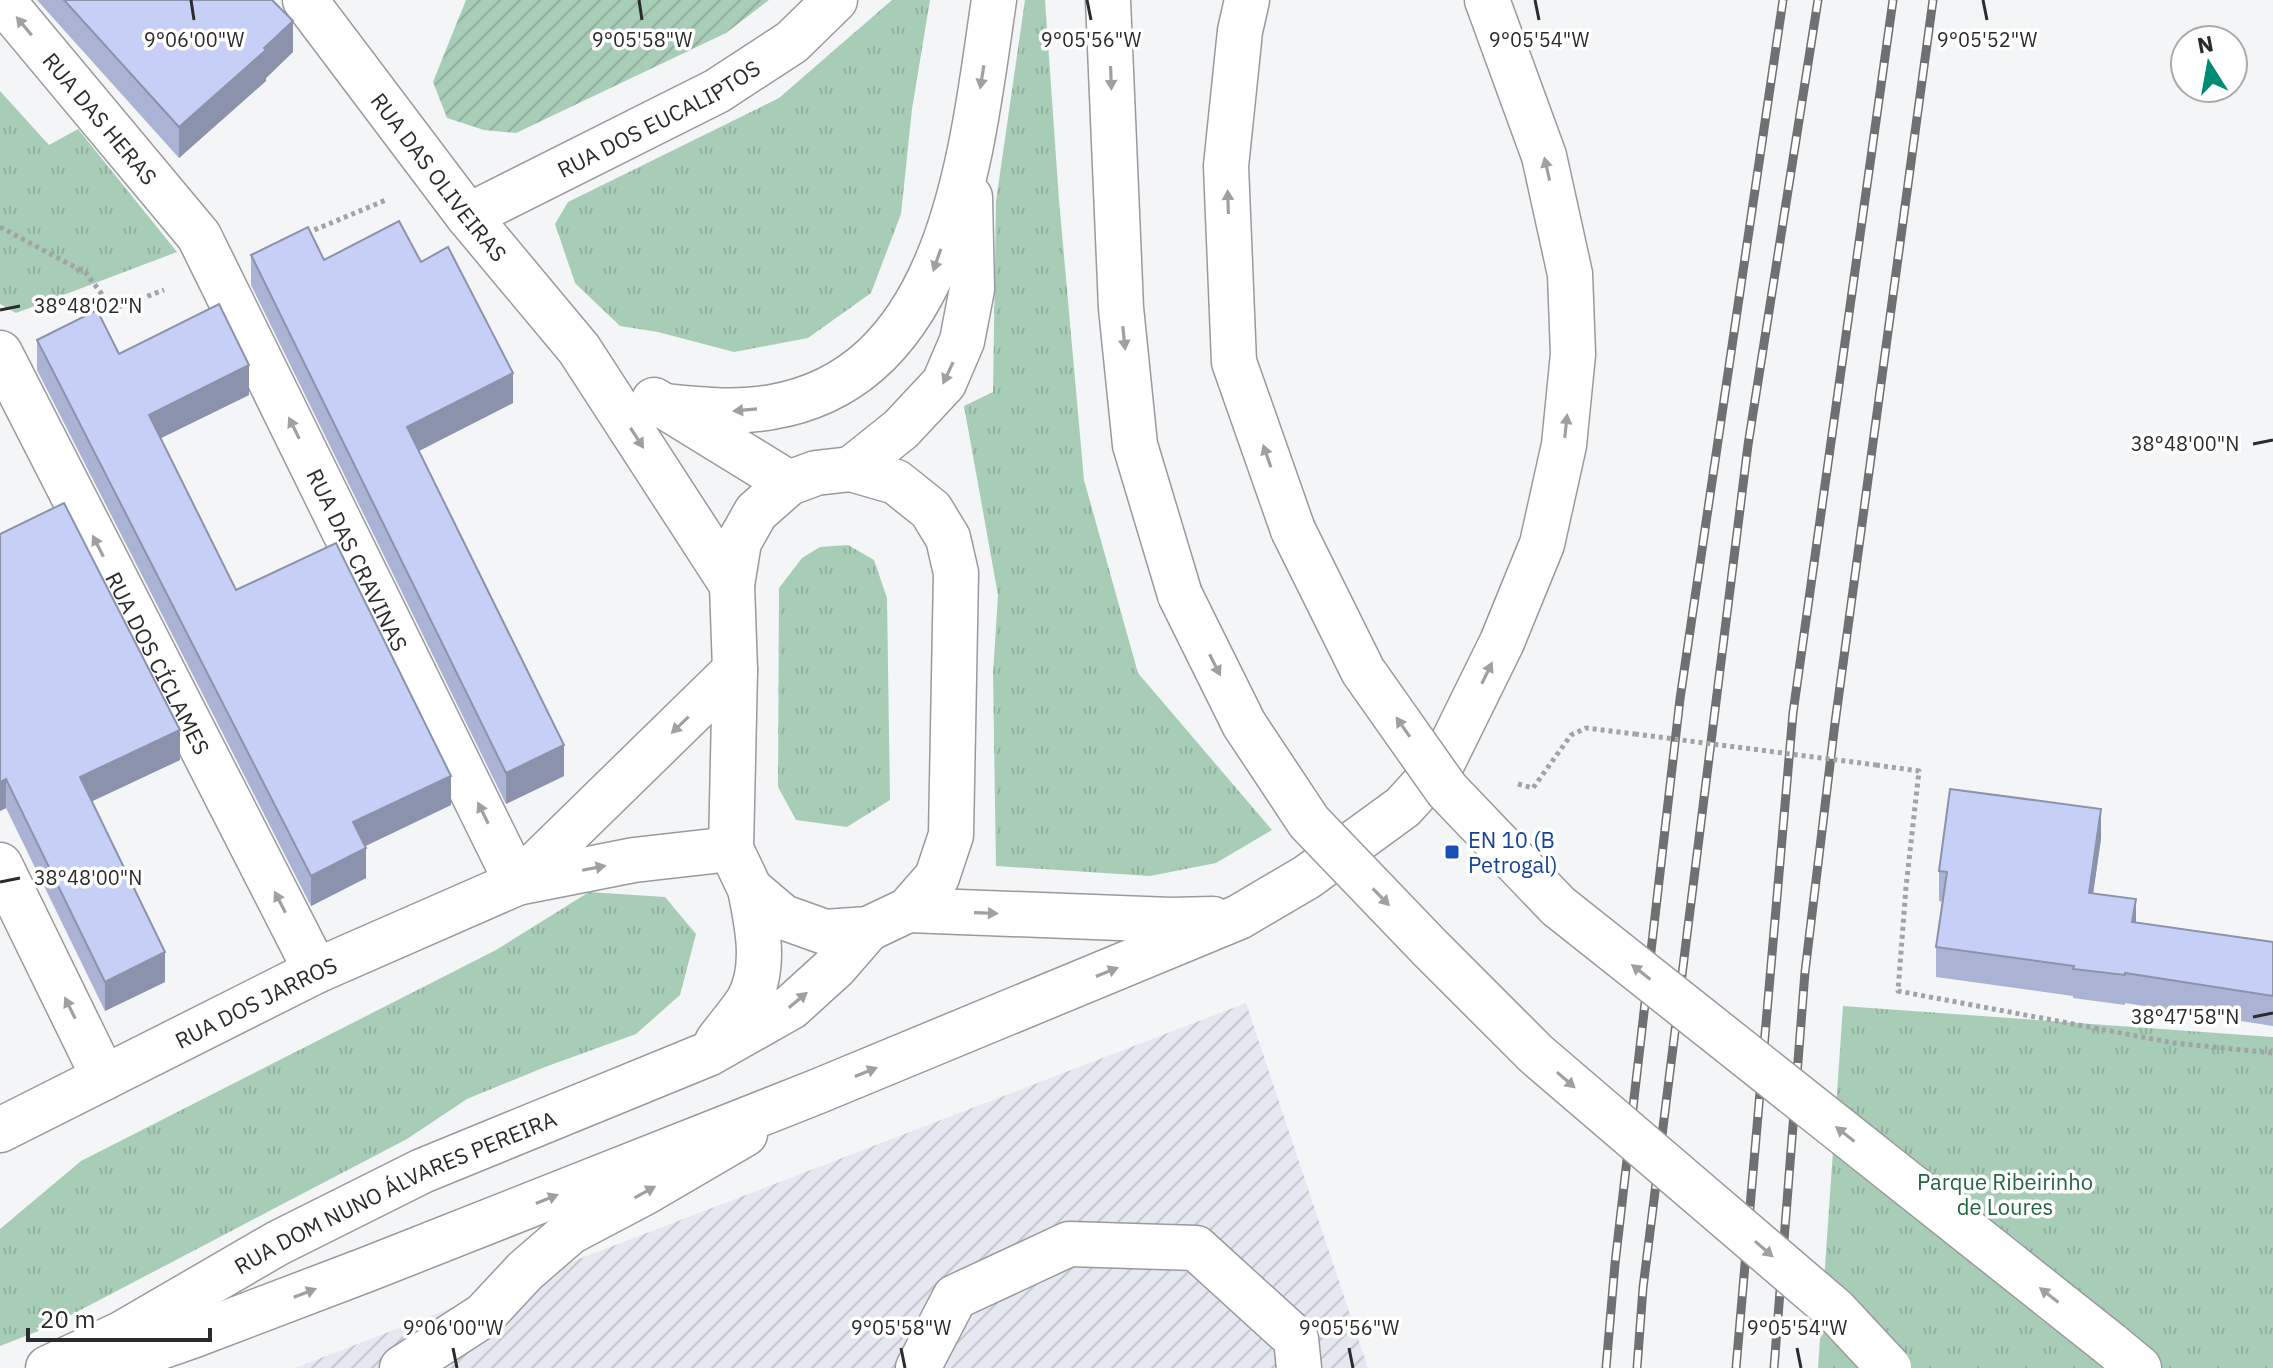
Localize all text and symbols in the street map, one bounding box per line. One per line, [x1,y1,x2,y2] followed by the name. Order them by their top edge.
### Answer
[16,16,33,36] one-way arrow
[2169,24,2249,104] north arrow
[144,26,245,53] text: 9°06'00"W
[592,26,693,53] text: 9°05'58"W
[1041,26,1142,53] text: 9°05'56"W
[1489,26,1590,53] text: 9°05'54"W
[1937,26,2038,53] text: 9°05'52"W
[2194,28,2216,60] text: N
[37,46,164,190] street label: RUA DAS HERAS
[552,53,765,184] street label: RUA DOS EUCALIPTOS
[976,65,988,90] one-way arrow
[1105,66,1118,91] one-way arrow
[365,86,514,267] street label: RUA DAS OLIVEIRAS
[1540,157,1553,182] one-way arrow
[1221,189,1234,214] one-way arrow
[931,248,943,272] one-way arrow
[34,292,142,319] text: 38°48'02"N
[1117,326,1130,351] one-way arrow
[941,361,955,384] one-way arrow
[732,404,757,417] one-way arrow
[1560,414,1573,439] one-way arrow
[287,417,301,440] one-way arrow
[629,427,643,449] one-way arrow
[2131,430,2239,457] text: 38°48'00"N
[1261,444,1273,468] one-way arrow
[301,463,415,656] street label: RUA DAS CRAVINAS
[92,534,105,557] one-way arrow
[100,567,217,759] street label: RUA DOS CÍCLAMES
[1208,653,1221,676] one-way arrow
[1480,661,1494,684] one-way arrow
[671,715,690,733] one-way arrow
[1396,717,1411,738] one-way arrow
[476,801,490,824] one-way arrow
[1468,825,1558,879] place label: EN 10 (B Petrogal)
[1443,843,1461,861] marker: EN 10 (B Petrogal)
[581,861,606,873] one-way arrow
[34,864,142,891] text: 38°48'00"N
[1372,888,1390,907] one-way arrow
[274,890,287,913] one-way arrow
[974,906,999,919] one-way arrow
[170,949,341,1054] street label: RUA DOS JARROS
[1631,965,1651,981] one-way arrow
[1095,966,1119,979] one-way arrow
[788,992,808,1009] one-way arrow
[63,997,77,1020] one-way arrow
[2131,1003,2239,1030] text: 38°47'58"N
[855,1065,878,1078] one-way arrow
[1556,1071,1576,1088] one-way arrow
[229,1103,561,1280] street label: RUA DOM NUNO ÁLVARES PEREIRA
[1835,1126,1855,1143] one-way arrow
[1917,1167,2093,1221] park label: Parque Ribeirinho de Loures
[634,1185,656,1199] one-way arrow
[535,1192,559,1205] one-way arrow
[1753,1240,1773,1257] one-way arrow
[293,1286,317,1299] one-way arrow
[2039,1288,2059,1304] one-way arrow
[28,1292,210,1342] scale bar
[40,1303,95,1335] text: 20 m
[403,1314,504,1341] text: 9°06'00"W
[851,1314,952,1341] text: 9°05'58"W
[1299,1314,1400,1341] text: 9°05'56"W
[1747,1314,1848,1341] text: 9°05'54"W

